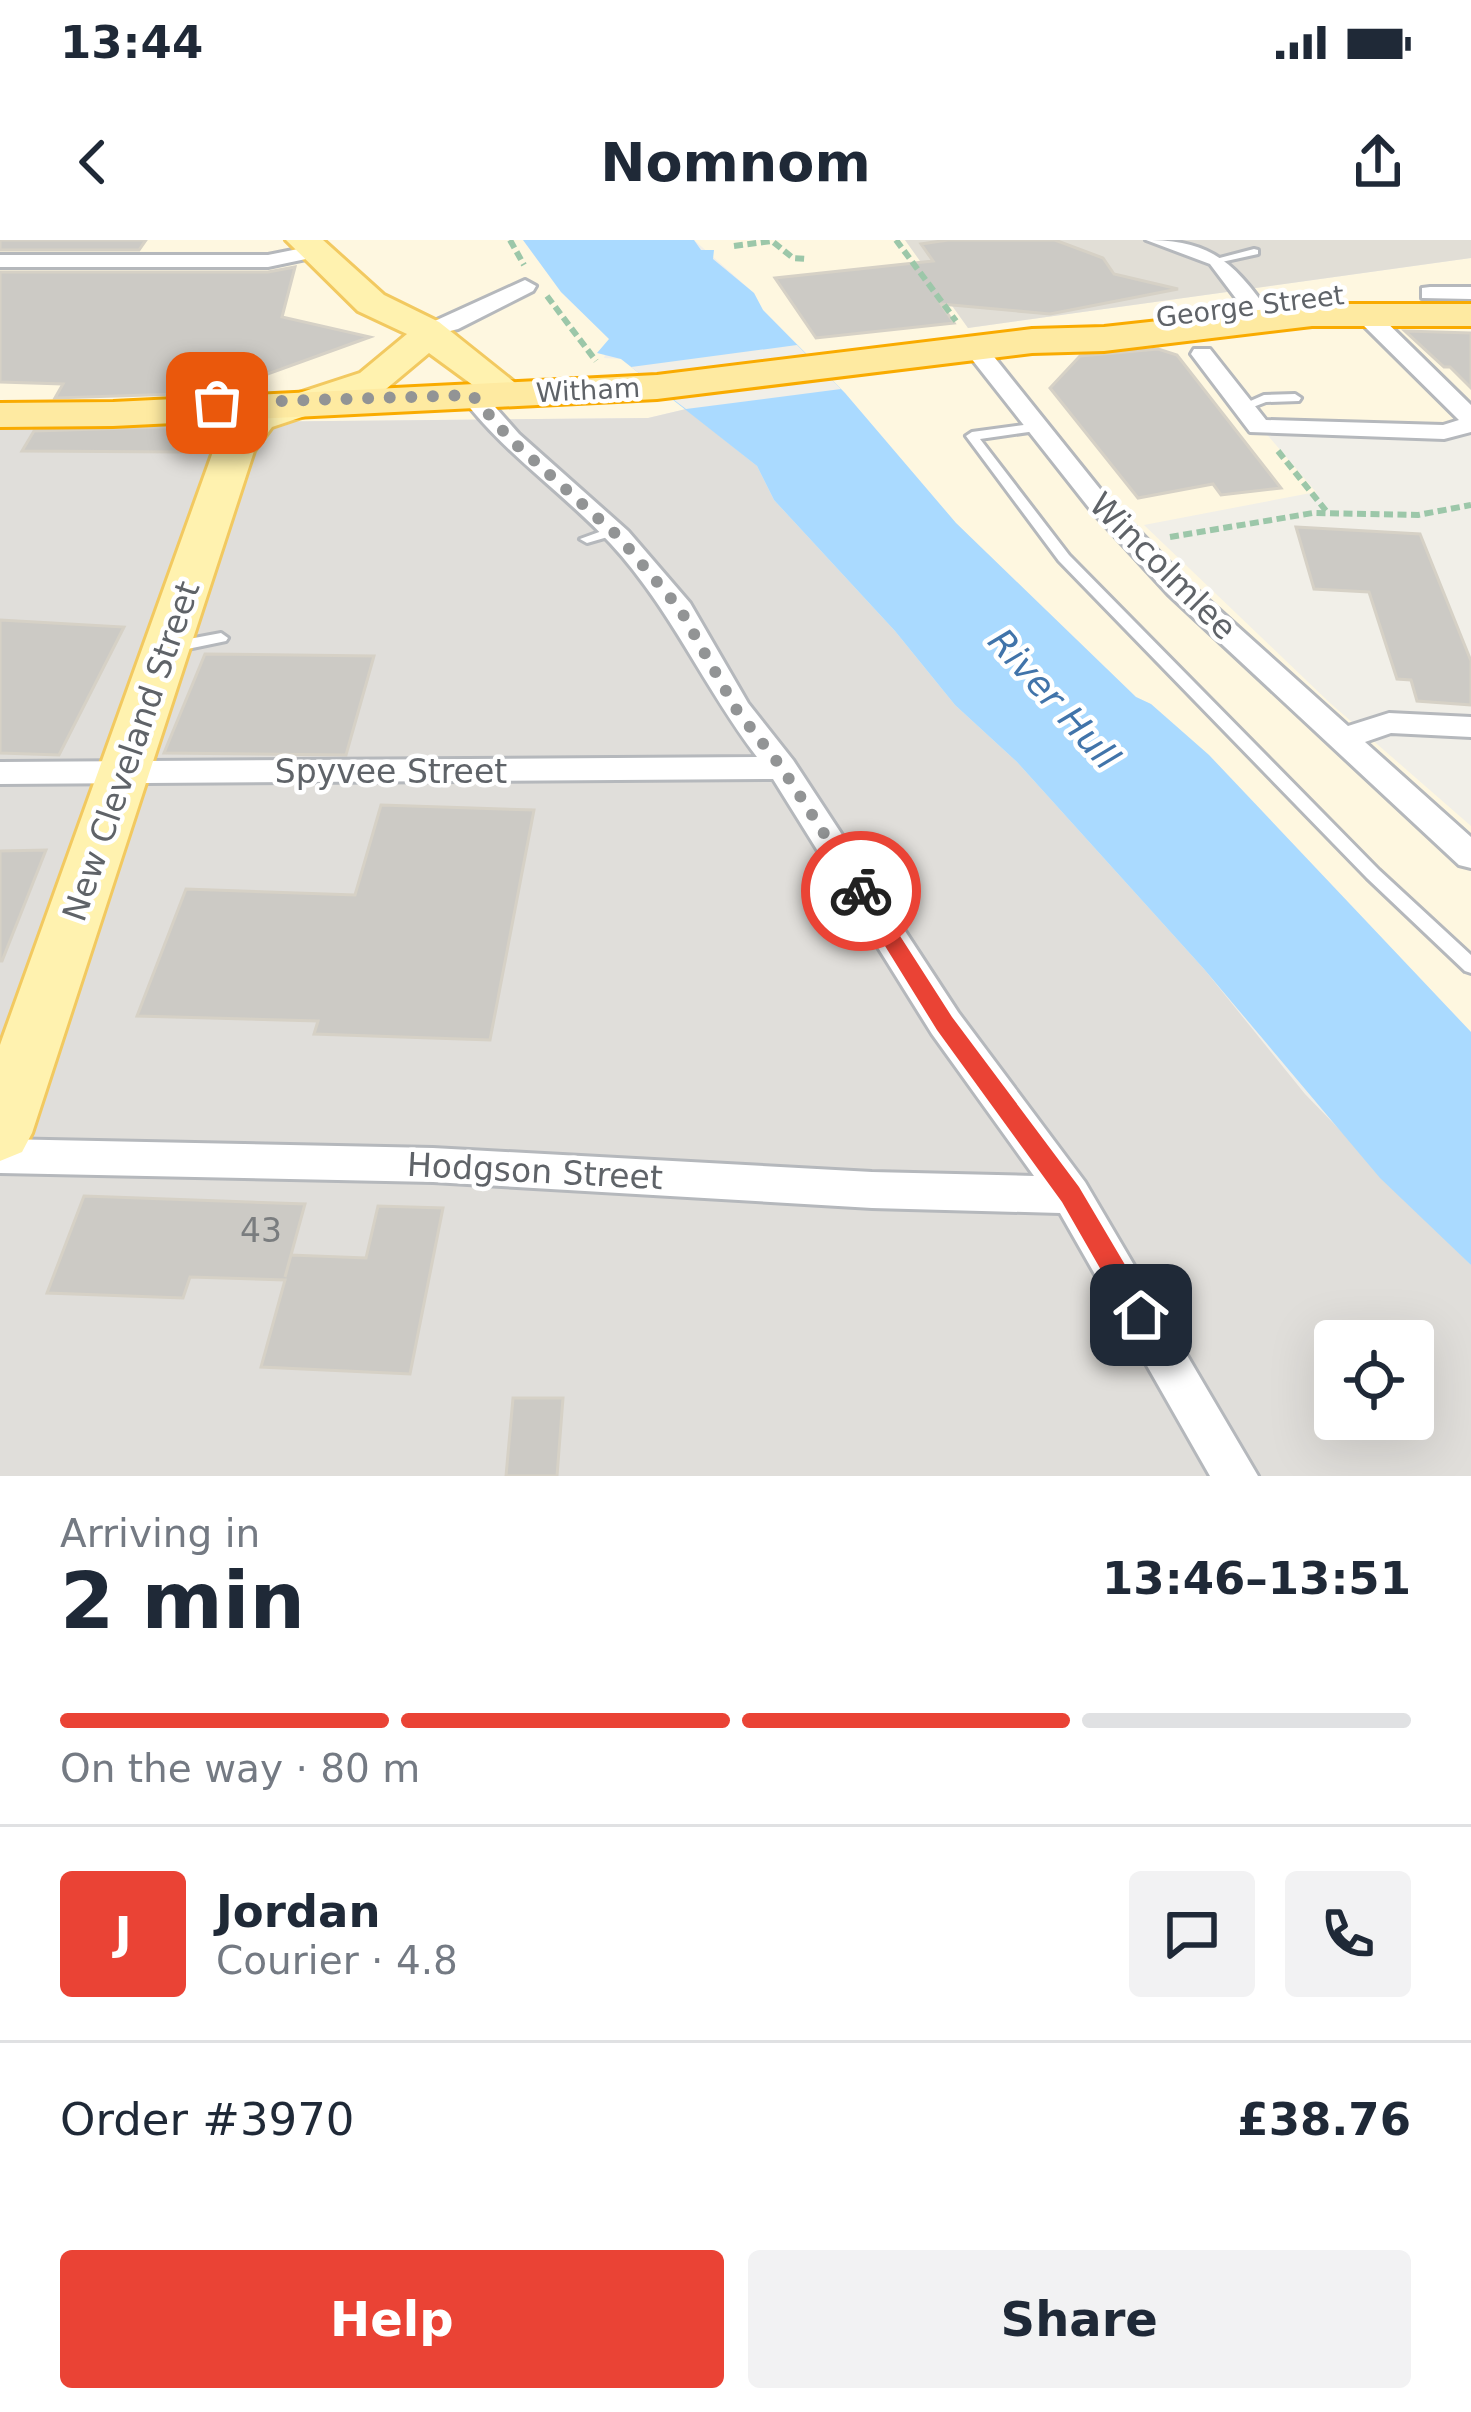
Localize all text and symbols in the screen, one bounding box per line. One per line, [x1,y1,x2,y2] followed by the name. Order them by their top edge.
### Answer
[60,16,203,69] text: 13:44
[60,129,126,195] icon: back
[1345,129,1411,195] icon: share
[600,131,871,194] text: Nomnom
[1154,279,1346,333] street label: George Street
[166,352,268,454] pin
[184,370,250,436] icon: bag
[535,372,641,408] street label: Witham
[1082,485,1244,647] street label: Wincolmlee
[54,576,208,926] street label: New Cleveland Street
[980,620,1128,778] water label: River Hull
[275,752,507,791] street label: Spyvee Street
[801,831,921,951] courier
[828,858,894,924] icon: bike
[406,1145,664,1197] street label: Hodgson Street
[240,1211,282,1250] house number: 43
[1090,1264,1192,1366] pin
[1108,1282,1174,1348] icon: home
[1314,1320,1434,1440] map controls
[1314,1320,1434,1440] button: locate
[60,1511,260,1556] text: Arriving in
[1102,1552,1411,1605] text: 13:46–13:51
[60,1556,305,1646] text: 2 min
[60,1746,420,1791] text: On the way · 80 m
[1129,1871,1255,1997] button: chat
[1285,1871,1411,1997] button: phone
[216,1885,380,1938] text: Jordan
[115,1907,131,1960] text: J
[216,1938,458,1983] text: Courier · 4.8
[60,2093,354,2146] text: Order #3970
[1237,2093,1411,2146] text: £38.76
[60,2250,724,2388] button: Help
[748,2250,1411,2388] button: Share

